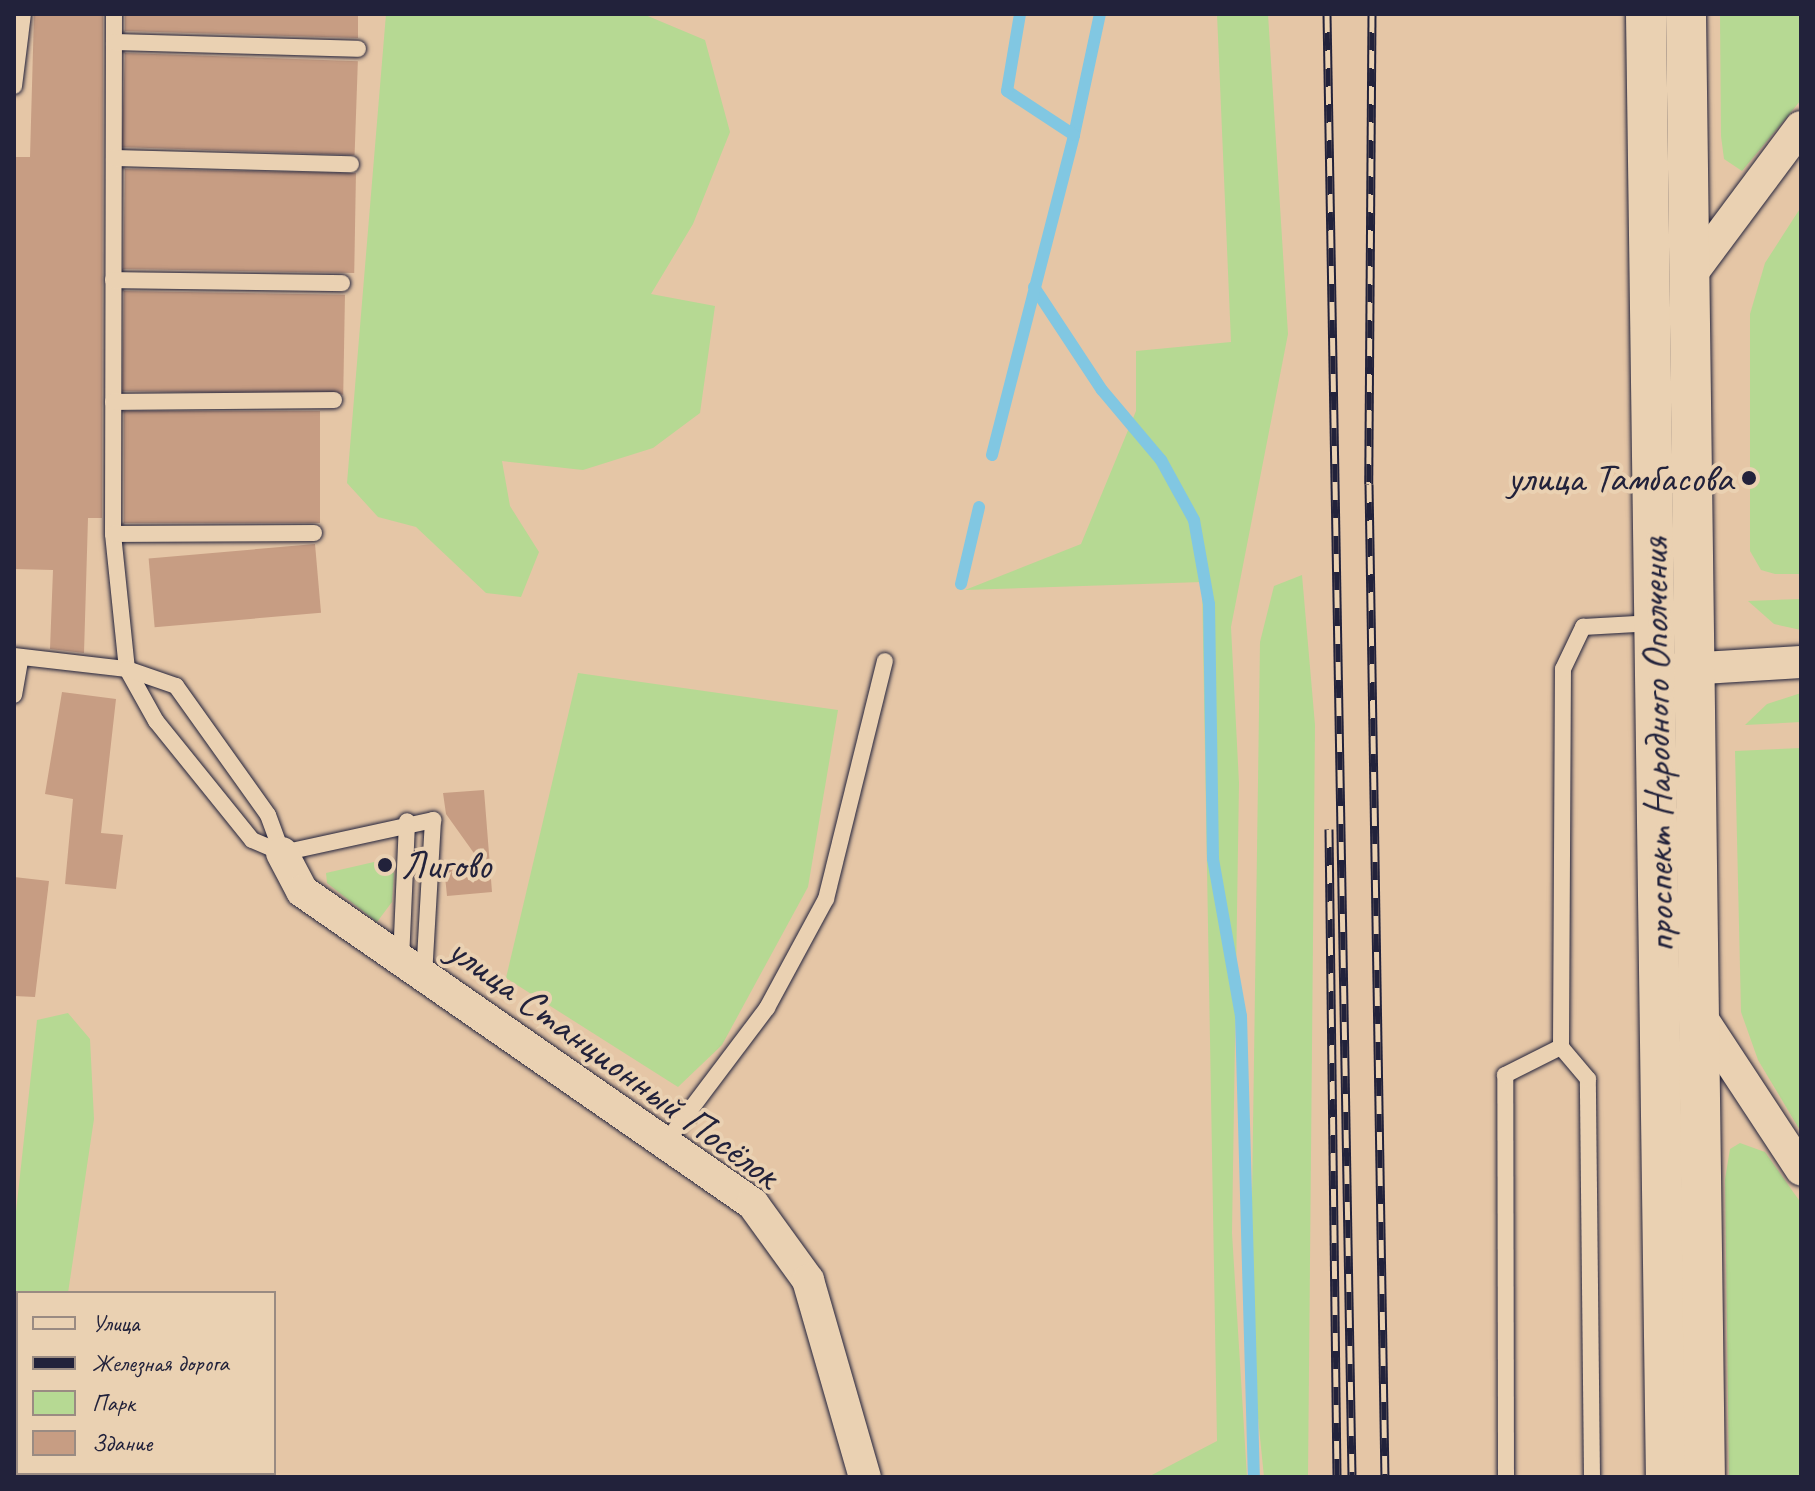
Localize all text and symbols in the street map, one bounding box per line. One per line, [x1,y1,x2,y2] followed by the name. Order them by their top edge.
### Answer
[1508,454,1733,502] place label: улица Тамбасова
[1740,469,1758,487] marker: улица Тамбасова
[1629,538,1685,952] street label: проспект Народного Ополчения
[401,841,491,889] place label: Лигово
[376,856,394,874] marker: Лигово
[439,926,789,1198] street label: улица Станционный Посёлок
[16,1291,276,1475] legend
[92,1308,140,1338] text: Улица
[92,1348,229,1378] text: Железная дорога
[92,1388,135,1418] text: Парк
[92,1428,152,1458] text: Здание

